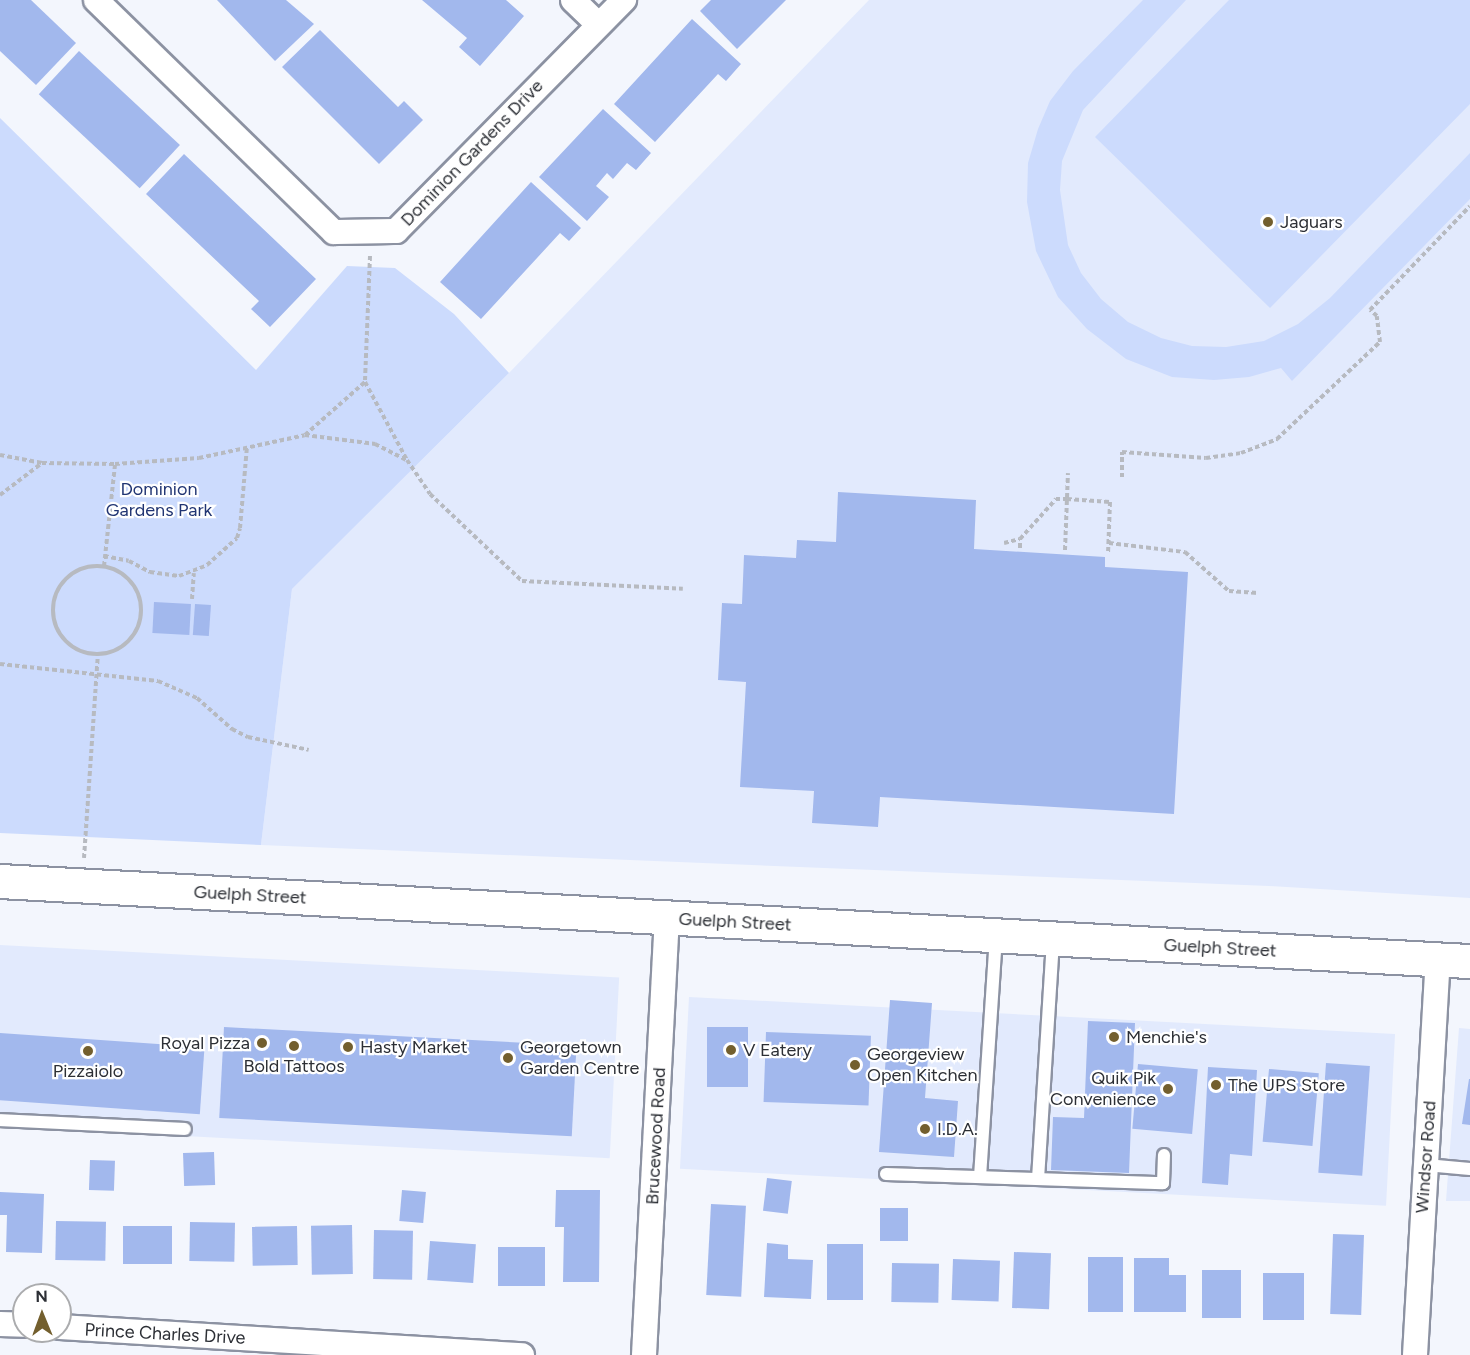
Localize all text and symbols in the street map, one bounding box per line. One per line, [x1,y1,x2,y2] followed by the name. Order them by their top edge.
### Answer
[396,75,548,231] street label: Dominion Gardens Drive
[1280,211,1343,233] place label: Jaguars
[1261,215,1275,229] marker: Jaguars
[106,479,212,522] park label: Dominion Gardens Park
[193,881,307,909] street label: Guelph Street
[678,908,792,936] street label: Guelph Street
[1163,934,1277,962] street label: Guelph Street
[1126,1026,1207,1048] place label: Menchie's
[1107,1030,1121,1044] marker: Menchie's
[160,1032,250,1054] place label: Royal Pizza
[255,1036,269,1050] marker: Royal Pizza
[360,1036,467,1058] place label: Hasty Market
[520,1037,639,1080] place label: Georgetown Garden Centre
[287,1039,301,1053] marker: Bold Tattoos
[743,1039,812,1061] place label: V Eatery
[341,1040,355,1054] marker: Hasty Market
[724,1043,738,1057] marker: V Eatery
[81,1044,95,1058] marker: Pizzaiolo
[867,1044,977,1086] place label: Georgeview Open Kitchen
[501,1051,515,1065] marker: Georgetown Garden Centre
[243,1055,345,1077] place label: Bold Tattoos
[848,1058,862,1072] marker: Georgeview Open Kitchen
[53,1060,123,1082] place label: Pizzaiolo
[642,1067,670,1205] street label: Brucewood Road
[1050,1068,1156,1110] place label: Quik Pik Convenience
[1228,1074,1345,1096] place label: The UPS Store
[1209,1078,1223,1092] marker: The UPS Store
[1161,1082,1175,1096] marker: Quik Pik Convenience
[1411,1100,1441,1214] street label: Windsor Road
[937,1118,978,1140] place label: I.D.A.
[918,1122,932,1136] marker: I.D.A.
[12,1283,72,1343] north arrow
[35,1287,48,1306] text: N
[84,1319,246,1349] street label: Prince Charles Drive

